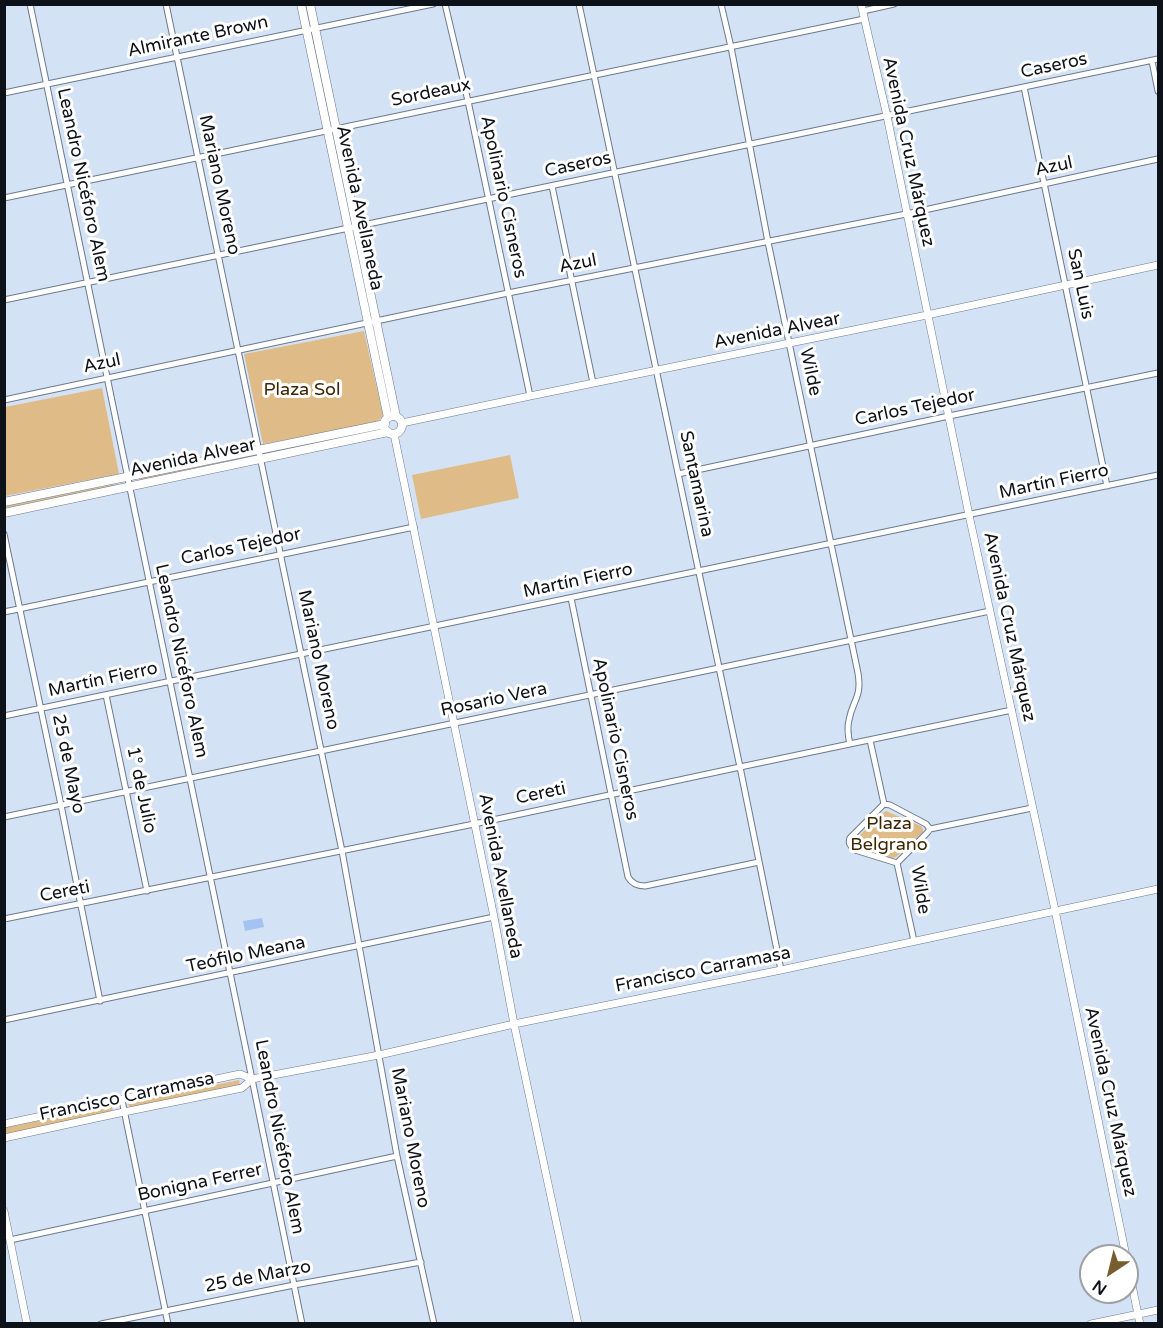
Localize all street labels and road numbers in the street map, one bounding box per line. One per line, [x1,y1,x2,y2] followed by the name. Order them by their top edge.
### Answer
[126,12,270,62] street label: Almirante Brown
[1019,48,1089,84] street label: Caseros
[877,55,939,249] street label: Avenida Cruz Márquez
[389,74,473,112] street label: Sordeaux
[52,86,114,284] street label: Leandro Nicéforo Alem
[194,113,244,257] street label: Mariano Moreno
[475,114,531,280] street label: Apolinario Cisneros
[331,124,387,292] street label: Avenida Avellaneda
[543,147,613,183] street label: Caseros
[1033,153,1075,181] street label: Azul
[1062,247,1098,321] street label: San Luis
[557,250,599,278] street label: Azul
[712,308,842,354] street label: Avenida Alvear
[794,346,826,398] street label: Wilde
[81,350,123,378] street label: Azul
[853,385,977,431] street label: Carlos Tejedor
[674,429,718,539] street label: Santamarina
[128,434,258,482] street label: Avenida Alvear
[997,460,1111,504] street label: Martín Fierro
[179,524,303,570] street label: Carlos Tejedor
[978,530,1040,724] street label: Avenida Cruz Márquez
[521,559,635,603] street label: Martín Fierro
[150,562,212,760] street label: Leandro Nicéforo Alem
[293,588,343,732] street label: Mariano Moreno
[587,656,643,822] street label: Apolinario Cisneros
[46,658,160,702] street label: Martín Fierro
[439,678,549,722] street label: Rosario Vera
[47,712,89,816] street label: 25 de Mayo
[121,745,161,835] street label: 1° de Julio
[514,778,568,810] street label: Cereti
[473,791,527,961] street label: Avenida Avellaneda
[906,864,934,916] street label: Wilde
[38,877,92,907] street label: Cereti
[185,932,307,978] street label: Teófilo Meana
[613,942,793,998] street label: Francisco Carramasa
[1079,1005,1141,1199] street label: Avenida Cruz Márquez
[250,1038,308,1236] street label: Leandro Nicéforo Alem
[386,1066,434,1210] street label: Mariano Moreno
[38,1068,216,1126] street label: Francisco Carramasa
[136,1159,264,1207] street label: Bonigna Ferrer
[203,1256,313,1298] street label: 25 de Marzo

